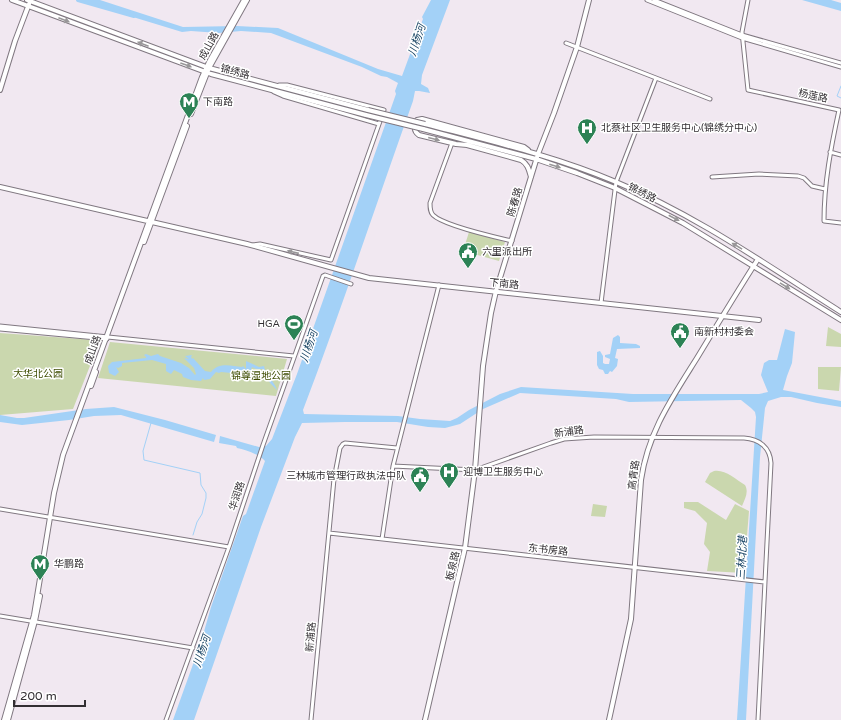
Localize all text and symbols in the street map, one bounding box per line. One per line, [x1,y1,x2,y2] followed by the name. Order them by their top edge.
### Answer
[59,17,71,23] one-way arrow
[405,20,429,58] water label: 川杨河
[196,30,222,62] street label: 成山路
[137,40,149,46] one-way arrow
[219,62,251,82] street label: 锦绣路
[181,63,193,69] one-way arrow
[797,87,829,105] street label: 杨莲路
[178,91,200,119] metro station icon: 下南路
[203,96,233,108] place label: 下南路
[576,117,598,145] hospital icon: 北蔡社区卫生服务中心(锦绣分中心)
[601,122,757,134] place label: 北蔡社区卫生服务中心(锦绣分中心)
[427,136,440,142] one-way arrow
[550,163,562,169] one-way arrow
[626,181,658,205] street label: 锦绣路
[505,186,525,218] street label: 陈春路
[668,215,680,221] one-way arrow
[457,241,479,269] public building icon: 六里派出所
[731,243,743,250] one-way arrow
[482,246,532,258] place label: 六里派出所
[287,249,299,255] one-way arrow
[488,276,520,292] street label: 下南路
[779,282,791,289] one-way arrow
[283,313,305,341] sports icon: HGA
[257,318,280,330] place label: HGA
[669,321,691,349] public building icon: 南新村村委会
[297,326,321,364] water label: 川杨河
[694,326,754,338] place label: 南新村村委会
[82,334,104,366] street label: 成山路
[13,368,63,380] park label: 大华北公园
[231,370,291,382] park label: 锦尊湿地公园
[553,424,585,440] street label: 新浦路
[626,459,642,491] street label: 高青路
[438,461,460,489] hospital icon: 迎博卫生服务中心
[409,465,431,493] public building icon: 三林城市管理行政执法中队
[463,466,543,478] place label: 迎博卫生服务中心
[286,470,406,482] place label: 三林城市管理行政执法中队
[227,480,247,512] street label: 华润路
[734,534,750,580] water label: 三林北港
[527,542,569,558] street label: 东书房路
[444,550,462,582] street label: 板泉路
[29,553,51,581] metro station icon: 华鹏路
[54,558,84,570] place label: 华鹏路
[304,622,318,652] street label: 新浦路
[190,631,214,669] water label: 川杨河
[14,682,85,708] scale bar
[20,689,57,703] text: 200 m

